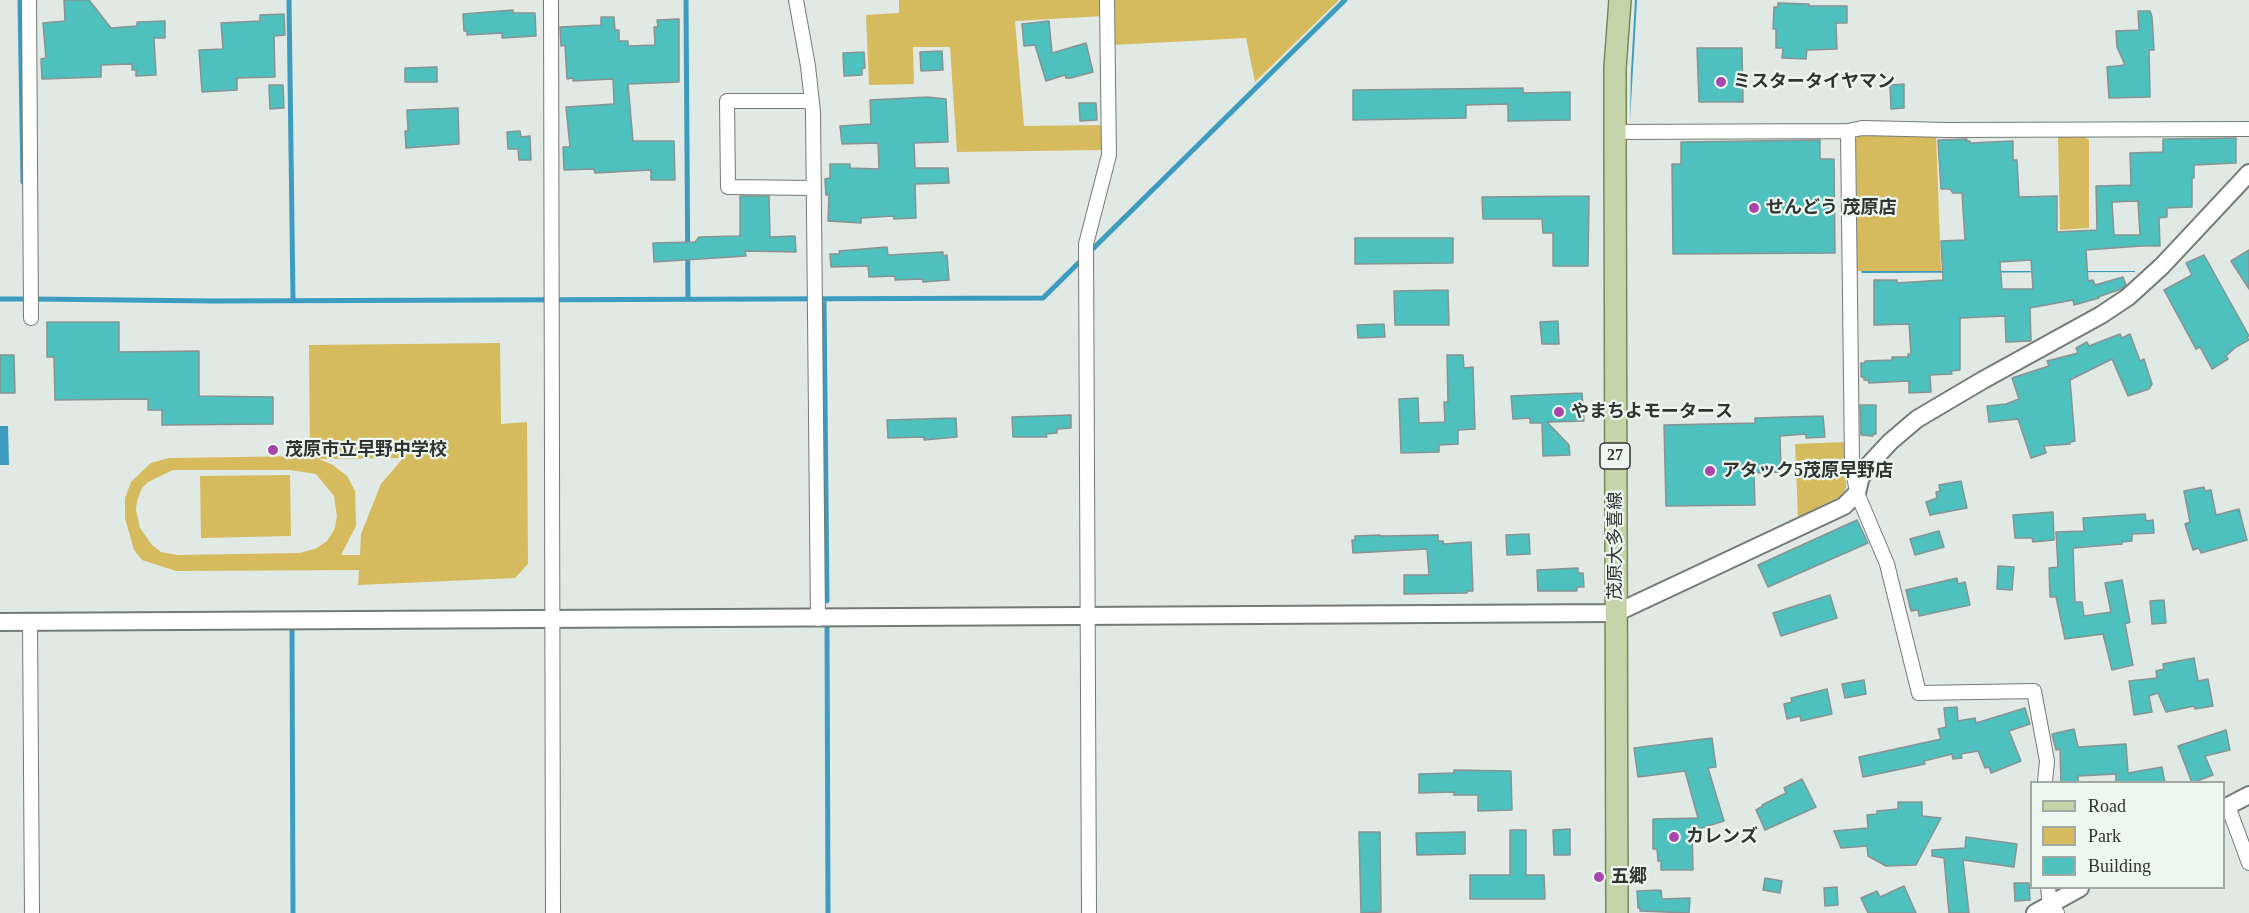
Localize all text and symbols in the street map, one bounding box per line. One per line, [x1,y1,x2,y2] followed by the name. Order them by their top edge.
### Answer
[1733,71,1895,93] place label: ミスタータイヤマン
[1714,75,1728,89] marker: ミスタータイヤマン
[1766,197,1896,219] place label: せんどう 茂原店
[1747,201,1761,215] marker: せんどう 茂原店
[1571,401,1733,423] place label: やまちよモータース
[1552,405,1566,419] marker: やまちよモータース
[285,439,447,461] place label: 茂原市立早野中学校
[266,443,280,457] marker: 茂原市立早野中学校
[1600,443,1630,469] road number: 27
[1722,460,1893,482] place label: アタック5茂原早野店
[1703,464,1717,478] marker: アタック5茂原早野店
[1605,492,1627,600] street label: 茂原大多喜線
[2030,781,2225,889] legend
[2088,796,2126,816] text: Road
[1686,826,1758,848] place label: カレンズ
[2088,826,2121,846] text: Park
[1667,830,1681,844] marker: カレンズ
[2088,856,2151,876] text: Building
[1611,866,1647,888] place label: 五郷
[1592,870,1606,884] marker: 五郷

